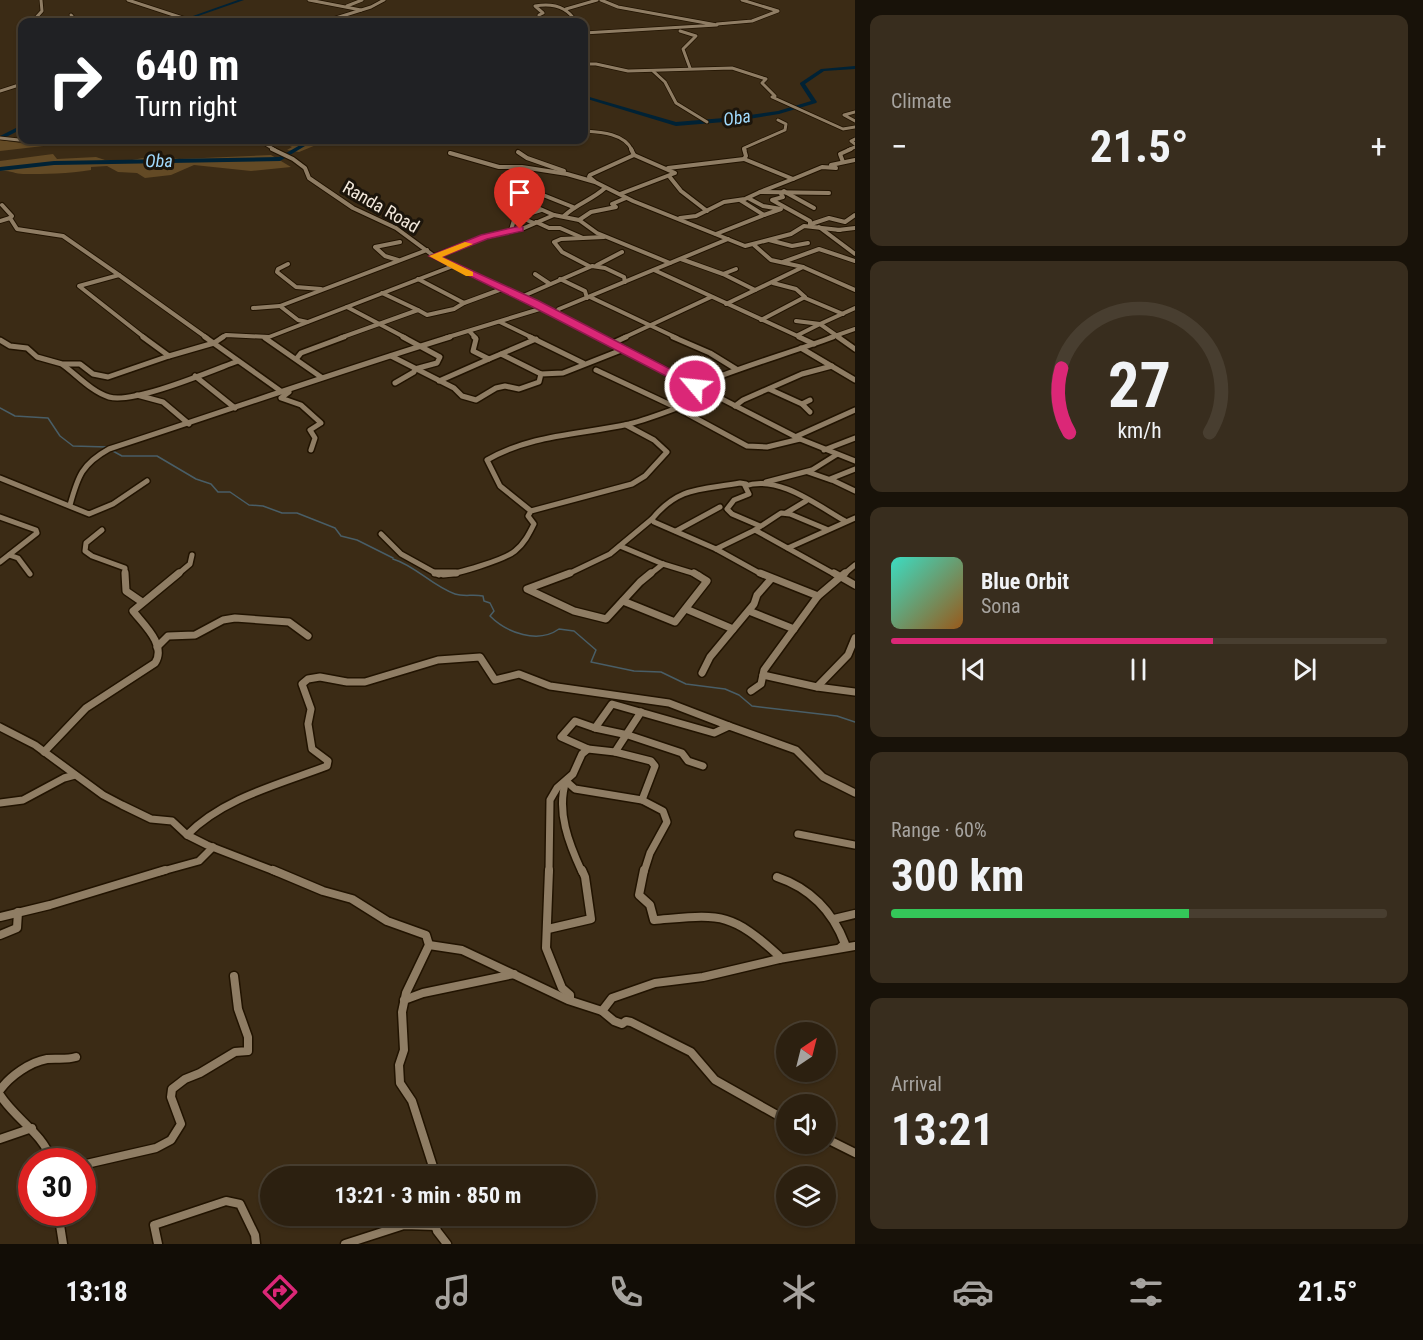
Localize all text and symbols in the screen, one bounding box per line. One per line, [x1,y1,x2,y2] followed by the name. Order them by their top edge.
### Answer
[135,41,240,90] text: 640 m
[36,42,114,120] icon: right
[891,89,951,113] text: Climate
[135,91,237,123] text: Turn right
[722,105,752,130] water label: Oba
[1090,120,1188,173] text: 21.5°
[891,127,908,166] text: −
[1371,127,1387,166] text: +
[145,150,173,171] water label: Oba
[494,167,545,229] pin
[339,176,423,237] street label: Randa Road
[503,176,536,209] icon: arrive
[1107,349,1171,422] text: 27
[663,354,727,418] position arrow
[1117,419,1161,444] text: km/h
[981,569,1069,594] text: Blue Orbit
[981,594,1021,618] text: Sona
[957,653,990,686] icon: previous
[1122,653,1155,686] icon: pause
[1288,653,1321,686] icon: next
[891,818,987,842] text: Range · 60%
[891,849,1024,902] text: 300 km
[776,1022,836,1082] north arrow
[776,1022,836,1226] map controls
[891,1072,942,1096] text: Arrival
[776,1094,836,1154] button: sound
[891,1103,994,1156] text: 13:21
[18,1148,96,1226] speed limit sign: 30
[776,1166,836,1226] button: layers
[335,1183,521,1208] text: 13:21 · 3 min · 850 m
[259,1271,301,1313] icon: directions
[432,1271,474,1313] icon: music
[605,1271,647,1313] icon: phone
[778,1271,820,1313] icon: climate
[952,1271,994,1313] icon: car
[1125,1271,1167,1313] icon: filters
[66,1276,128,1308] text: 13:18
[1298,1276,1357,1308] text: 21.5°

